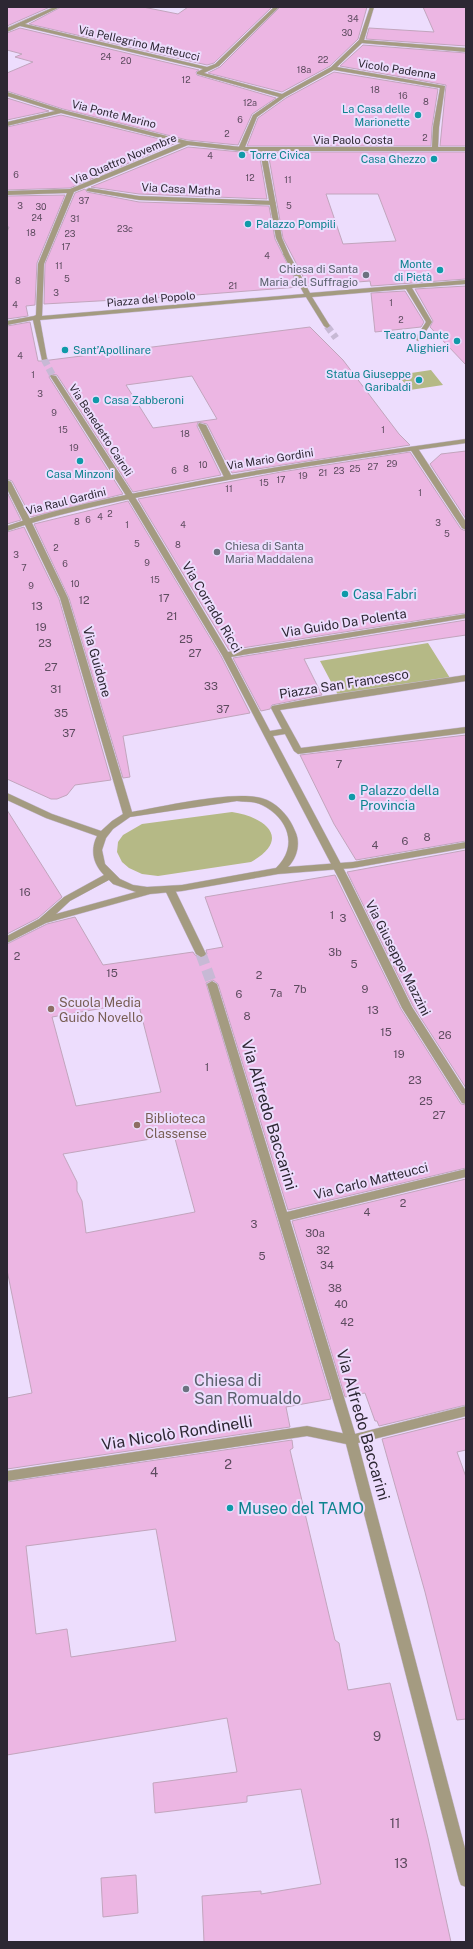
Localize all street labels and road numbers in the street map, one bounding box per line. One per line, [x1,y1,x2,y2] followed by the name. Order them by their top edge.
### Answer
[77,23,201,63] street label: Via Pellegrino Matteucci
[357,57,437,81] street label: Vicolo Padenna
[71,98,157,130] street label: Via Ponte Marino
[70,131,178,187] street label: Via Quattro Novembre
[313,134,393,146] street label: Via Paolo Costa
[141,181,221,197] street label: Via Casa Matha
[106,289,196,309] street label: Piazza del Popolo
[67,382,135,478] street label: Via Benedetto Cairoli
[226,446,314,472] street label: Via Mario Gordini
[25,485,107,517] street label: Via Raul Gardini
[179,559,245,655] street label: Via Corrado Ricci
[281,606,407,640] street label: Via Guido Da Polenta
[80,625,114,699] street label: Via Guidone
[278,666,410,702] street label: Piazza San Francesco
[362,898,434,1018] street label: Via Giuseppe Mazzini
[237,1037,301,1193] street label: Via Alfredo Baccarini
[312,1160,430,1202] street label: Via Carlo Matteucci
[332,1347,394,1503] street label: Via Alfredo Baccarini
[100,1412,254,1454] street label: Via Nicolò Rondinelli

